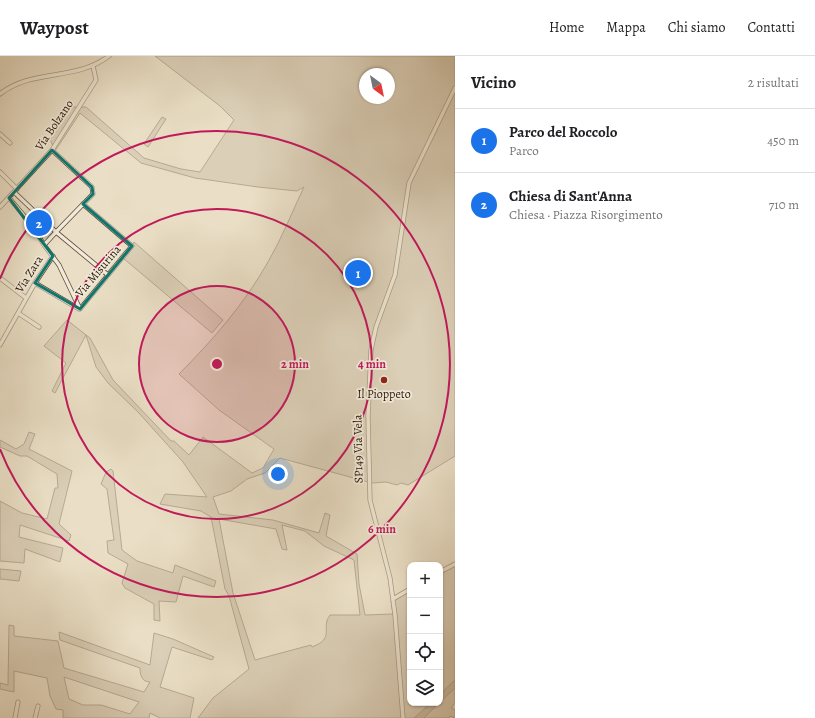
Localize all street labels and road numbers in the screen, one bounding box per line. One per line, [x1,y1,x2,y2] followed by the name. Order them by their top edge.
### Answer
[31,97,77,154] street label: Via Bolzano
[71,241,125,301] street label: Via Misurina
[11,252,47,296] street label: Via Zara
[349,414,367,484] street label: SP149 Via Vela

